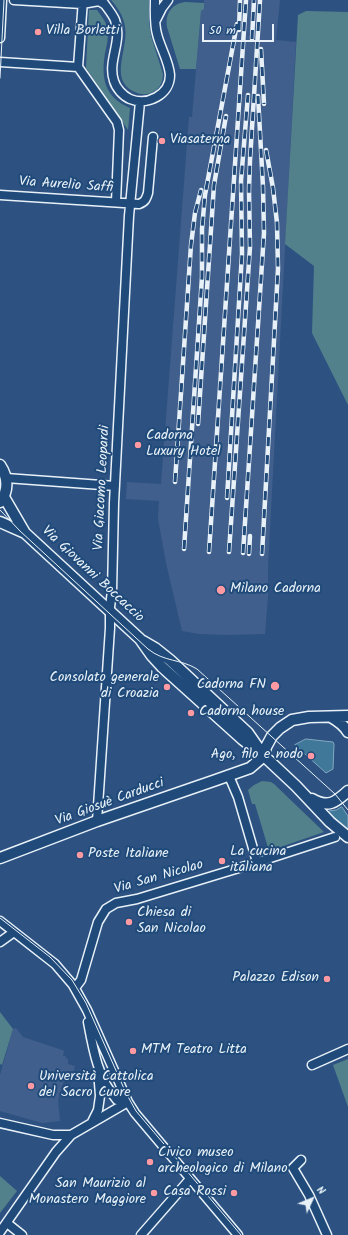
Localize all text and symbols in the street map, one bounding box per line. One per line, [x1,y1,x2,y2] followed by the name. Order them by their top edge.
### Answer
[204,16,276,42] scale bar
[209,21,236,40] text: 50 m
[46,24,120,40] place label: Villa Borletti
[33,27,43,37] marker: Villa Borletti
[170,133,230,149] place label: Viasaterna
[157,136,167,146] marker: Viasaterna
[18,174,114,198] street label: Via Aurelio Saffi
[91,425,115,551] street label: Via Giacomo Leopardi
[146,429,221,462] place label: Cadorna Luxury Hotel
[133,440,143,450] marker: Cadorna Luxury Hotel
[37,523,147,627] street label: Via Giovanni Boccaccio
[230,582,321,598] place label: Milano Cadorna
[215,584,227,596] marker: Milano Cadorna
[49,671,159,704] place label: Consolato generale di Croazia
[197,678,266,694] place label: Cadorna FN
[269,680,281,692] marker: Cadorna FN
[162,682,172,692] marker: Consolato generale di Croazia
[199,705,284,721] place label: Cadorna house
[186,708,196,718] marker: Cadorna house
[211,748,303,764] place label: Ago, filo e nodo
[306,751,316,761] marker: Ago, filo e nodo
[53,775,167,831] street label: Via Giosuè Carducci
[230,845,286,878] place label: La cucina italiana
[88,847,169,863] place label: Poste Italiane
[75,850,85,860] marker: Poste Italiane
[217,856,227,866] marker: La cucina italiana
[113,857,205,899] street label: Via San Nicolao
[137,906,206,938] place label: Chiesa di San Nicolao
[124,917,134,927] marker: Chiesa di San Nicolao
[232,971,319,987] place label: Palazzo Edison
[322,974,332,984] marker: Palazzo Edison
[141,1043,247,1059] place label: MTM Teatro Litta
[128,1046,138,1056] marker: MTM Teatro Litta
[39,1070,154,1102] place label: Università Cattolica del Sacro Cuore
[26,1081,36,1091] marker: Università Cattolica del Sacro Cuore
[158,1146,288,1178] place label: Civico museo archeologico di Milano
[145,1157,155,1167] marker: Civico museo archeologico di Milano
[29,1177,146,1210] place label: San Maurizio al Monastero Maggiore
[292,1179,332,1219] north arrow
[312,1182,330,1199] text: N
[163,1185,226,1201] place label: Casa Rossi
[149,1188,159,1198] marker: San Maurizio al Monastero Maggiore
[229,1188,239,1198] marker: Casa Rossi

